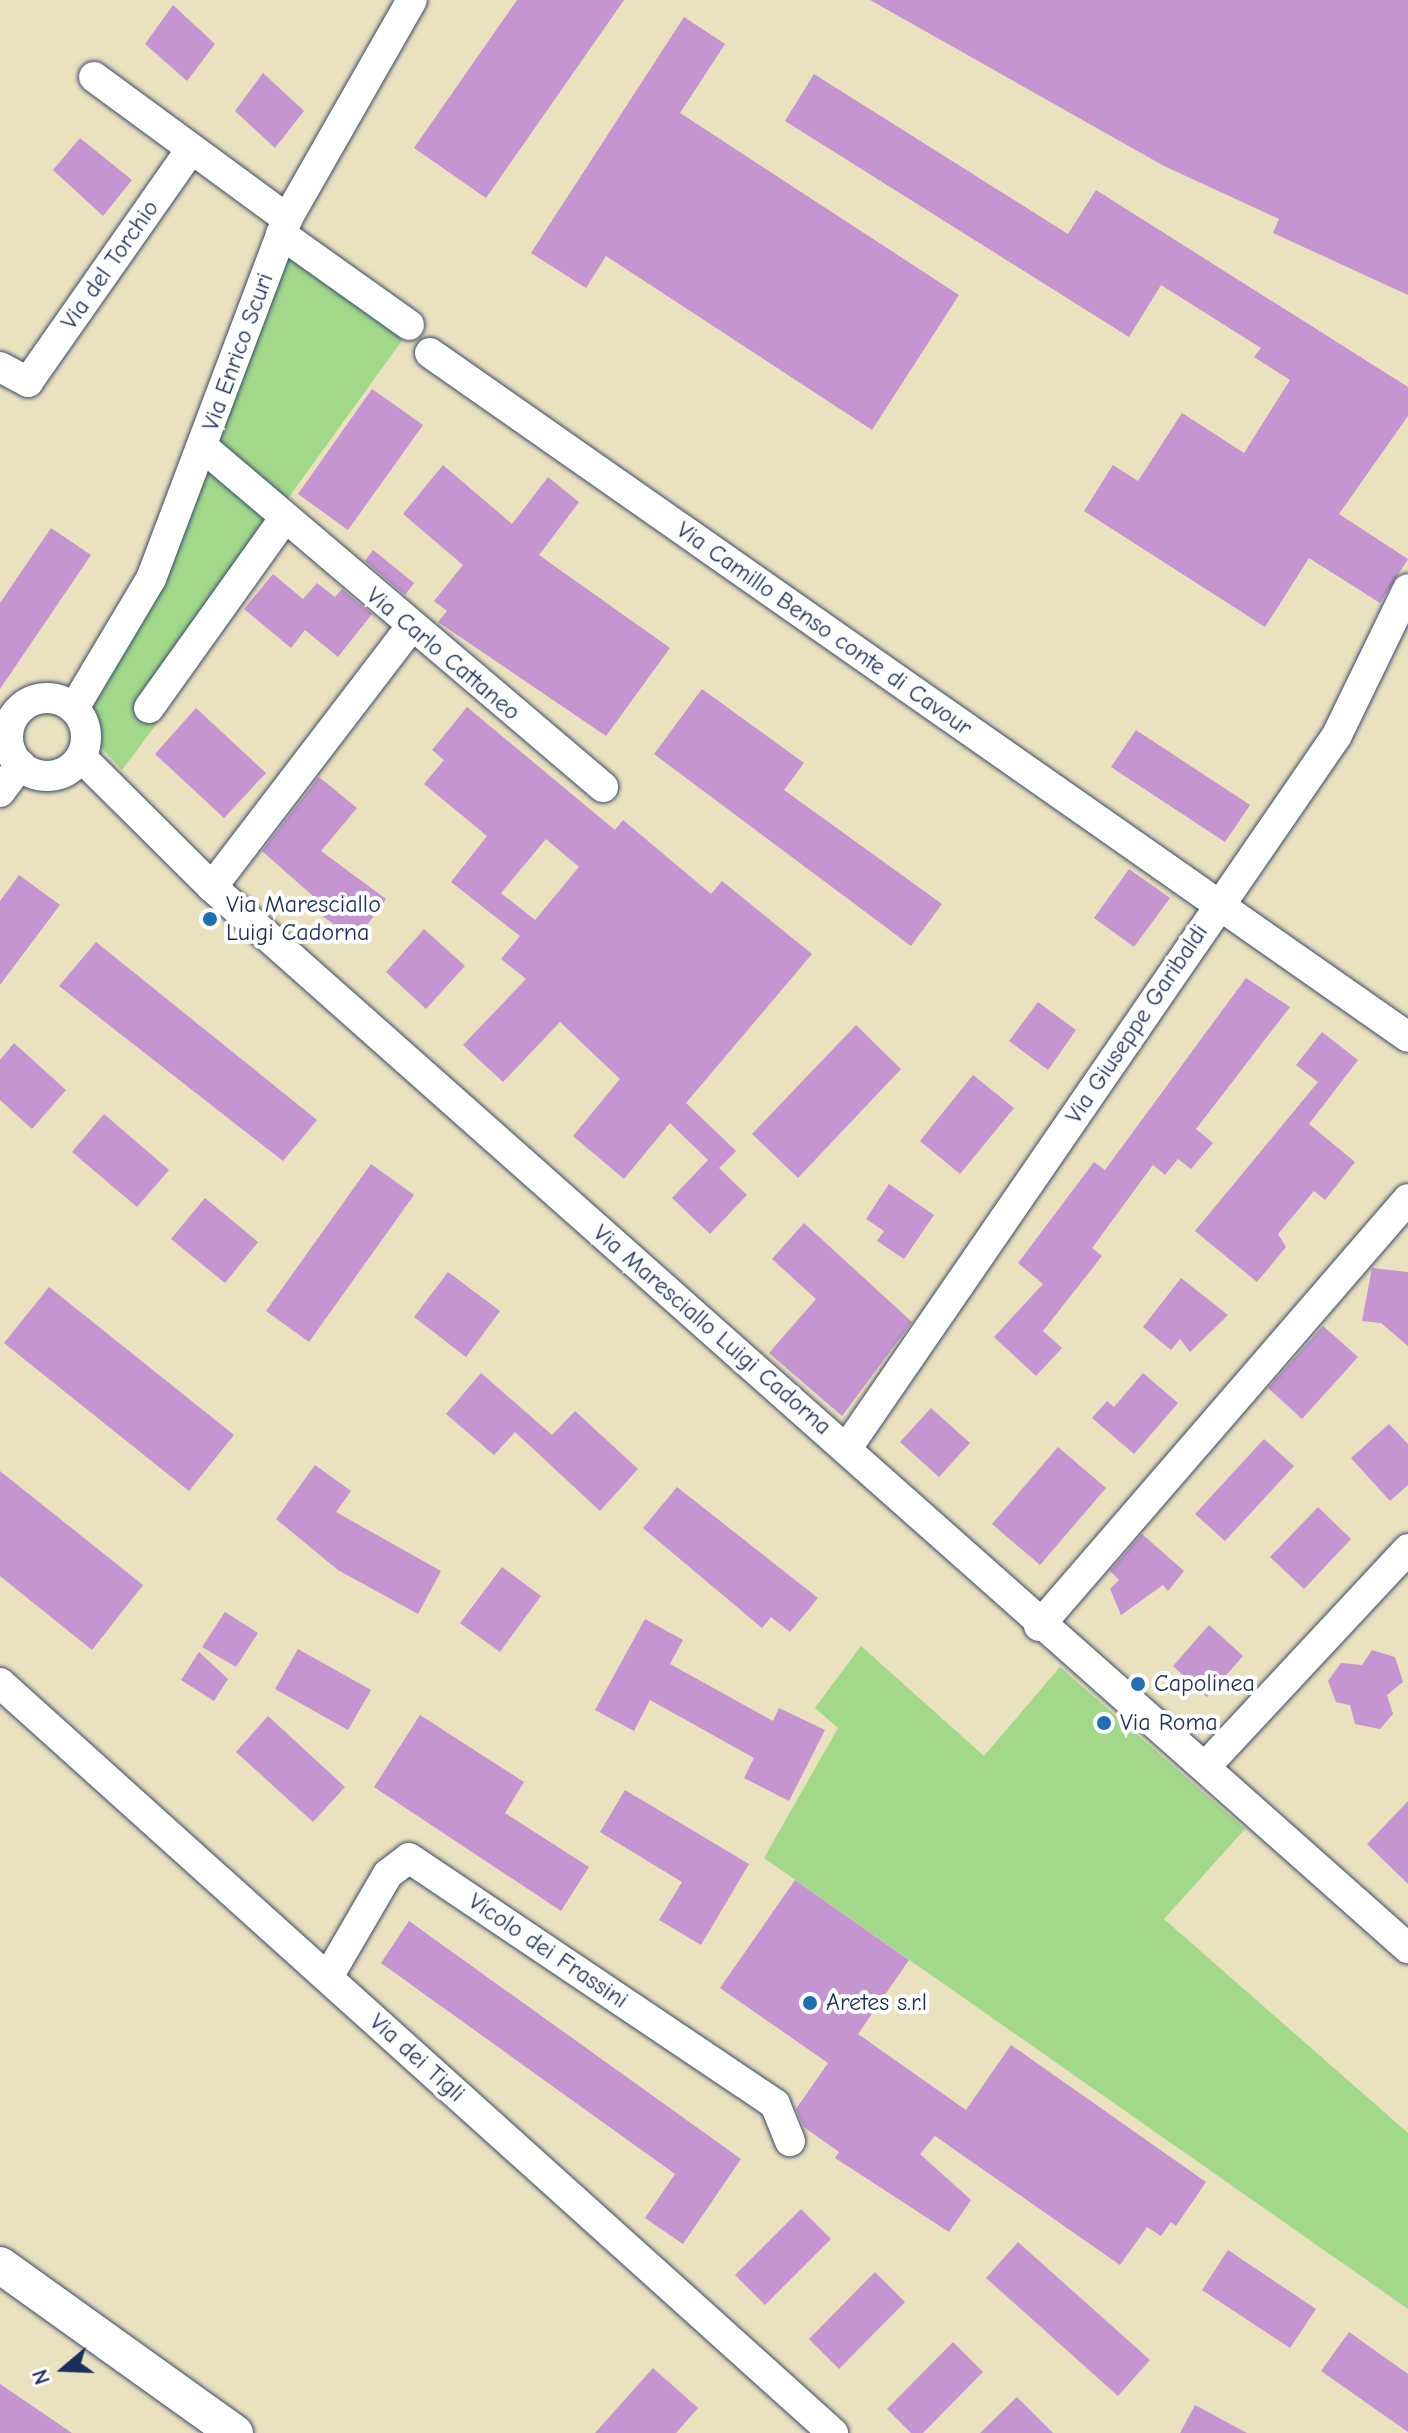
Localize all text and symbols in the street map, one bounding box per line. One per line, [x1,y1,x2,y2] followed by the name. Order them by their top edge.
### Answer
[55,195,165,335] street label: Via del Torchio
[196,269,280,435] street label: Via Enrico Scuri
[671,516,977,742] street label: Via Camillo Benso conte di Cavour
[360,581,526,727] street label: Via Carlo Cattaneo
[226,891,381,947] place label: Via Maresciallo Luigi Cadorna
[201,910,219,928] marker: Via Maresciallo Luigi Cadorna
[1060,919,1214,1129] street label: Via Giuseppe Garibaldi
[587,1219,837,1441] street label: Via Maresciallo Luigi Cadorna
[1154,1670,1255,1698] place label: Capolinea
[1129,1675,1147,1693] marker: Capolinea
[1120,1709,1218,1737] place label: Via Roma
[1095,1714,1113,1732] marker: Via Roma
[463,1887,633,2015] street label: Vicolo dei Frassini
[826,1989,927,2017] place label: Aretes s.r.l
[801,1994,819,2012] marker: Aretes s.r.l
[363,2008,471,2108] street label: Via dei Tigli
[24,2329,104,2409] north arrow
[27,2366,56,2388] text: N

